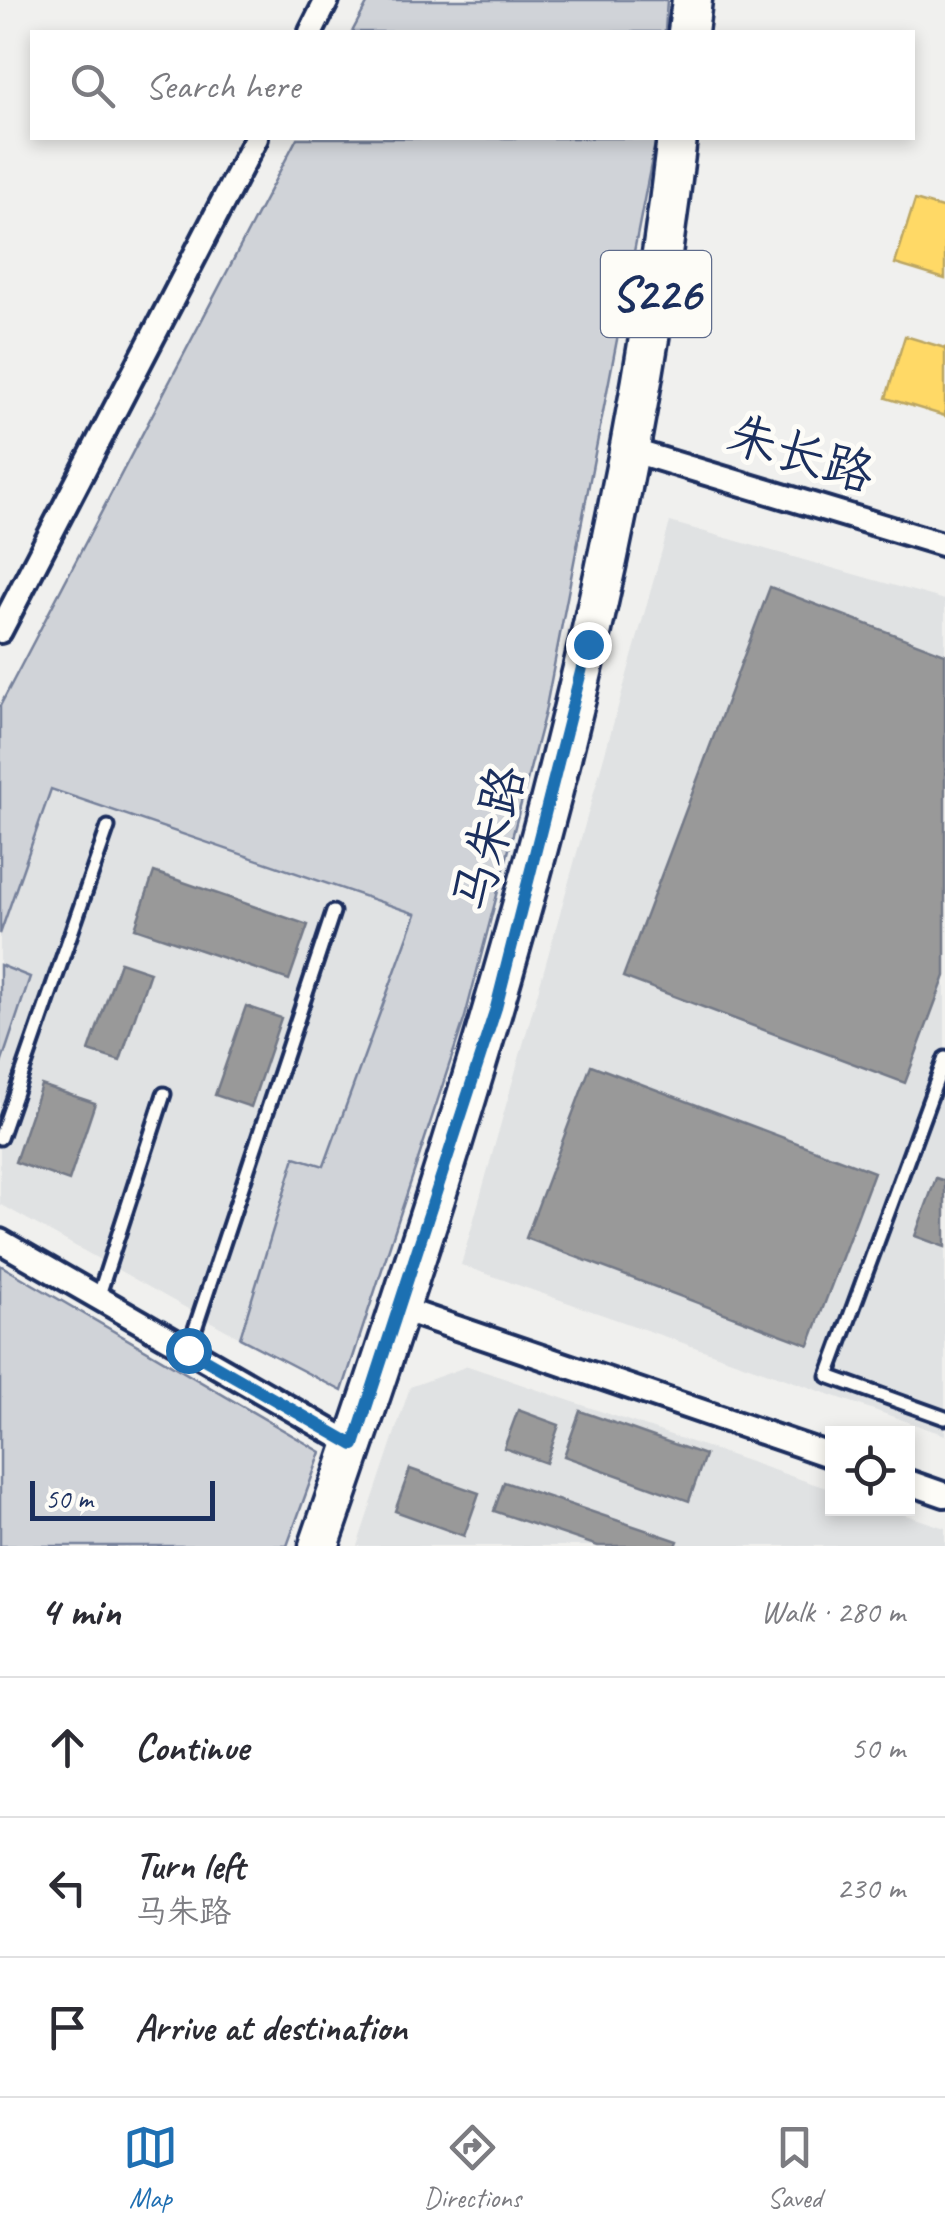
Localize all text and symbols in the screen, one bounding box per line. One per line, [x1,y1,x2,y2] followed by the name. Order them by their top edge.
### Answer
[30,30,915,140] search box
[65,58,120,113] icon: search
[145,62,300,109] text: Search here
[601,251,711,337] road number: S226
[720,402,882,506] street label: 朱长路
[566,622,612,668] route end
[439,758,539,920] street label: 马朱路
[166,1328,212,1374] route start
[825,1426,915,1516] map controls
[825,1426,915,1516] button: locate
[30,1476,215,1520] scale bar
[45,1481,93,1516] text: 50 m
[40,1585,120,1638] text: 4 min
[761,1591,905,1632] text: Walk · 280 m
[40,1720,95,1775] icon: ahead
[135,1724,249,1771] text: Continue
[851,1727,905,1768] text: 50 m
[135,1842,245,1889] text: Turn left
[40,1860,95,1915] icon: left
[836,1867,905,1908] text: 230 m
[135,1891,231,1932] text: 马朱路
[40,2000,95,2055] icon: arrive
[135,2004,407,2051] text: Arrive at destination
[123,2120,178,2215] tab: Map
[424,2120,521,2215] tab: Directions
[767,2120,822,2215] tab: Saved

